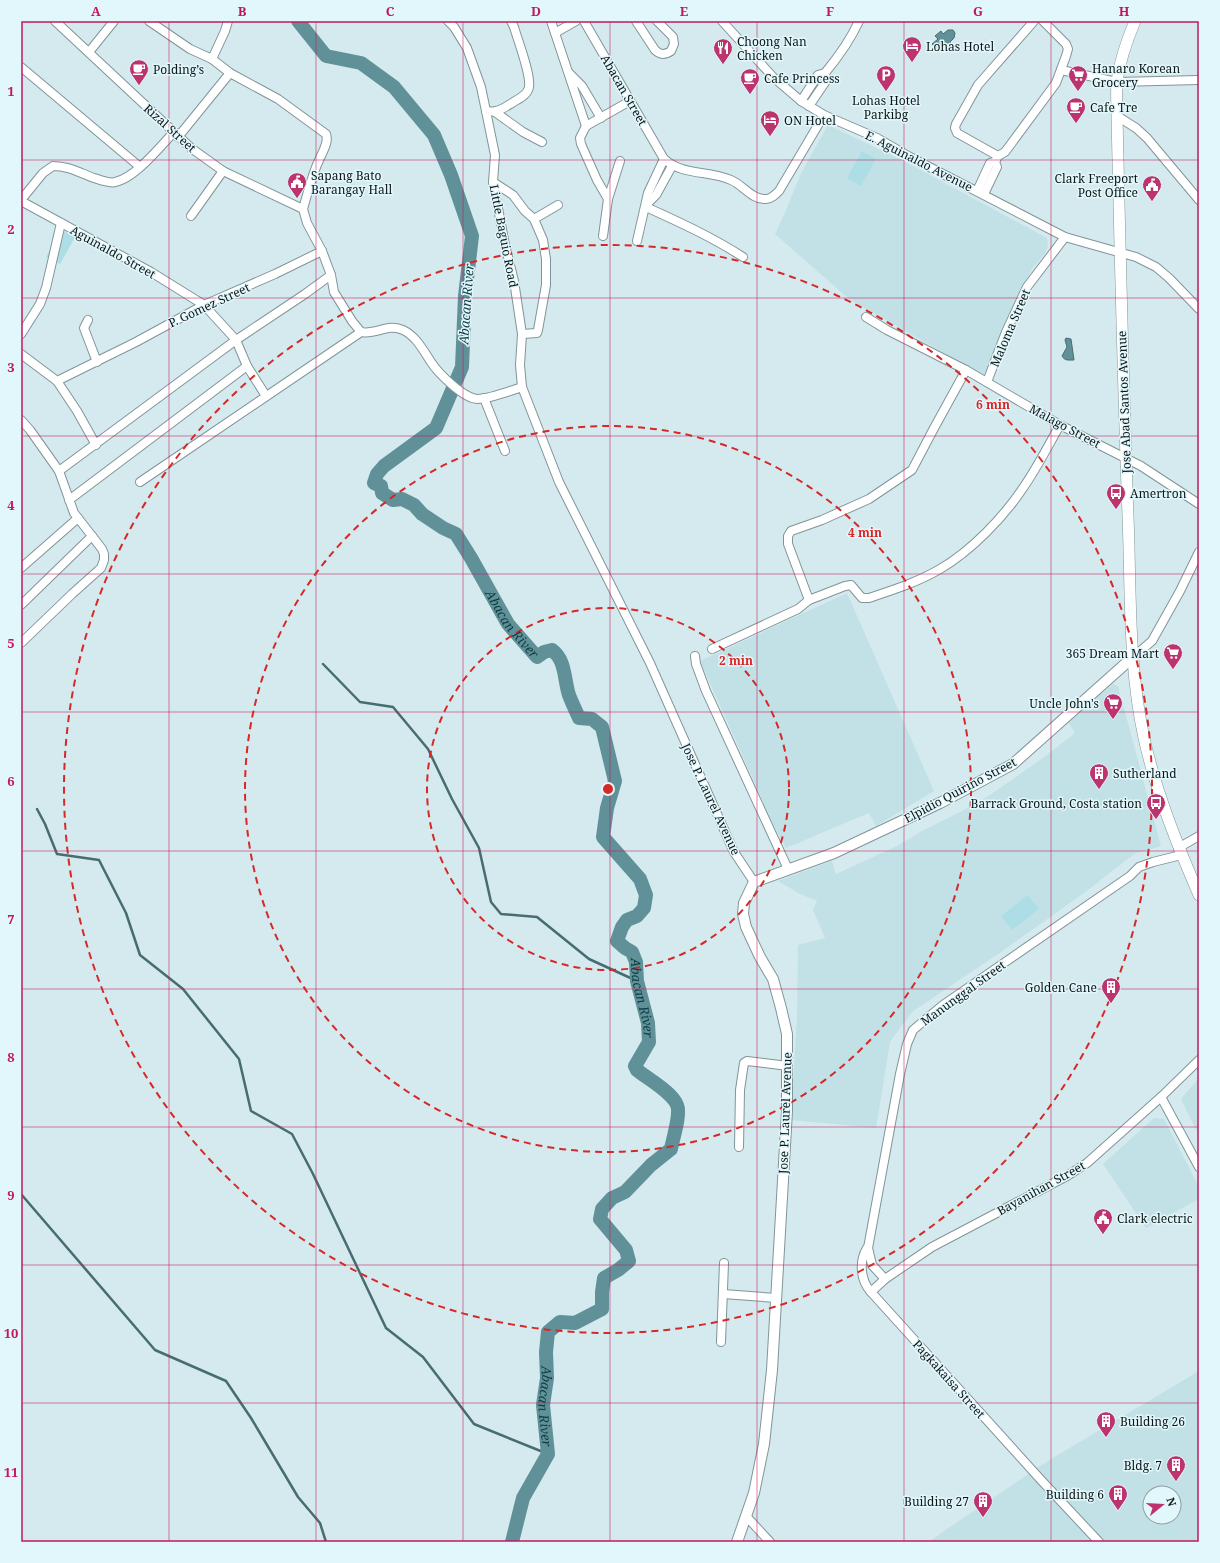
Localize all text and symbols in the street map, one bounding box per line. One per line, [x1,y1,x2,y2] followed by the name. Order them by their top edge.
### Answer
[91,2,101,20] text: A
[238,2,247,20] text: B
[386,2,395,20] text: C
[531,2,541,20] text: D
[680,2,689,20] text: E
[826,2,834,20] text: F
[973,2,983,20] text: G
[1119,2,1130,20] text: H
[737,33,807,64] place label: Choong Nan Chicken
[901,35,923,63] hotel icon: Lohas Hotel
[712,37,734,65] restaurant icon: Choong Nan Chicken
[926,38,994,55] place label: Lohas Hotel
[597,51,651,129] street label: Abacan Street
[128,58,150,86] cafe icon: Polding’s
[1092,60,1180,91] place label: Hanaro Korean Grocery
[153,61,204,78] place label: Polding’s
[875,64,897,92] parking icon: Lohas Hotel Parkibg
[1067,64,1089,92] supermarket icon: Hanaro Korean Grocery
[739,67,761,95] cafe icon: Cafe Princess
[764,70,840,87] place label: Cafe Princess
[7,82,15,100] text: 1
[852,92,920,123] place label: Lohas Hotel Parkibg
[1065,96,1087,124] cafe icon: Cafe Tre
[1090,99,1138,116] place label: Cafe Tre
[140,100,200,156] street label: Rizal Street
[759,109,781,137] hotel icon: ON Hotel
[784,112,836,129] place label: ON Hotel
[862,127,976,195] street label: E. Aguinaldo Avenue
[311,167,392,198] place label: Sapang Bato Barangay Hall
[1055,170,1138,201] place label: Clark Freeport Post Office
[286,171,308,199] public building icon: Sapang Bato Barangay Hall
[1141,174,1163,202] public building icon: Clark Freeport Post Office
[486,183,522,290] street label: Little Baguio Road
[7,220,15,238] text: 2
[67,221,159,283] street label: Aguinaldo Street
[454,262,478,346] water label: Abacan River
[166,279,252,331] street label: P. Gomez Street
[986,286,1034,370] street label: Maloma Street
[1113,330,1135,475] street label: Jose Abad Santos Avenue
[7,358,15,376] text: 3
[976,396,1010,413] text: 6 min
[1026,400,1104,452] street label: Malago Street
[1105,482,1127,510] bus stop icon: Amertron
[1130,485,1187,502] place label: Amertron
[7,496,15,514] text: 4
[848,524,882,541] text: 4 min
[481,585,544,663] water label: Abacan River
[7,634,15,652] text: 5
[1162,642,1184,670] supermarket icon: 365 Dream Mart
[1066,645,1159,662] place label: 365 Dream Mart
[719,652,753,669] text: 2 min
[1102,692,1124,720] supermarket icon: Uncle John's
[1029,695,1099,712] place label: Uncle John's
[677,739,744,858] street label: Jose P. Laurel Avenue
[901,753,1019,827] street label: Elpidio Quirino Street
[1088,762,1110,790] building icon: Sutherland
[1113,765,1177,782] place label: Sutherland
[7,772,15,790] text: 6
[601,782,615,796] centre of rings
[1145,792,1167,820] bus stop icon: Barrack Ground, Costa station
[971,795,1142,812] place label: Barrack Ground, Costa station
[7,910,15,928] text: 7
[917,956,1009,1030] street label: Manunggal Street
[627,957,658,1039] water label: Abacan River
[1100,976,1122,1004] building icon: Golden Cane
[1025,979,1097,996] place label: Golden Cane
[7,1048,15,1066] text: 8
[774,1052,796,1175] street label: Jose P. Laurel Avenue
[994,1157,1088,1219] street label: Bayanihan Street
[7,1186,15,1204] text: 9
[1092,1207,1114,1235] public building icon: Clark electric
[1117,1210,1193,1227] place label: Clark electric
[4,1324,18,1342] text: 10
[909,1336,989,1422] street label: Pagkakaisa Street
[534,1364,556,1448] water label: Abacan River
[1095,1410,1117,1438] building icon: Building 26
[1120,1413,1185,1430] place label: Building 26
[1165,1454,1187,1482] building icon: Bldg. 7
[1124,1457,1162,1474] place label: Bldg. 7
[4,1463,18,1481] text: 11
[1107,1483,1129,1511] building icon: Building 6
[1142,1485,1182,1525] north arrow
[1046,1486,1104,1503] place label: Building 6
[972,1490,994,1518] building icon: Building 27
[904,1493,969,1510] place label: Building 27
[1164,1495,1181,1509] text: N

